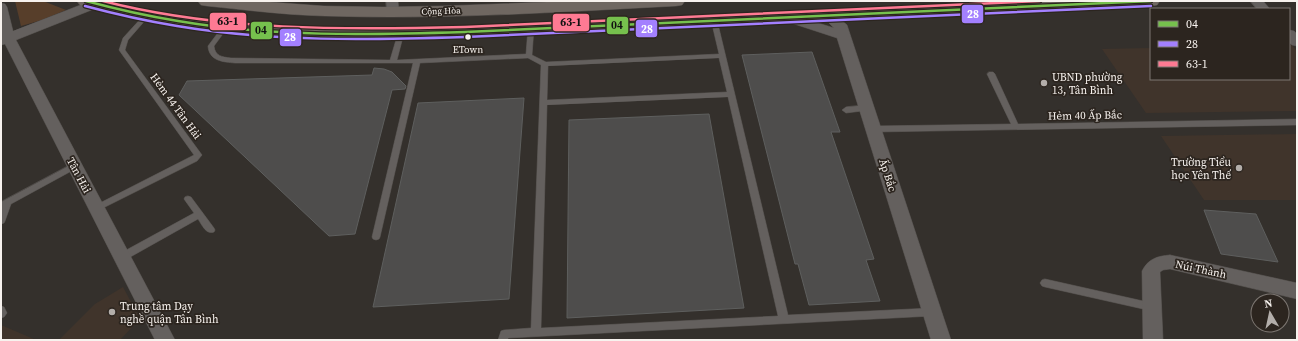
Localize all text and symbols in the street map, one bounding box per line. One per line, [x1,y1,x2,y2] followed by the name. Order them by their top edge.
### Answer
[421,4,461,18] street label: Cộng Hòa
[961,4,984,24] line badge: 28
[967,7,979,22] text: 28
[1150,8,1290,80] legend
[209,12,247,31] line badge: 63-1
[552,13,590,32] line badge: 63-1
[217,14,239,29] text: 63-1
[560,15,582,30] text: 63-1
[606,16,629,35] line badge: 04
[1186,16,1198,32] text: 04
[611,18,623,33] text: 04
[635,19,658,38] line badge: 28
[250,21,273,40] line badge: 04
[641,22,653,37] text: 28
[255,23,267,38] text: 04
[279,28,302,47] line badge: 28
[284,30,296,45] text: 28
[463,32,473,42] marker: ETown
[1186,36,1198,52] text: 28
[453,43,483,56] place label: ETown
[1186,56,1208,72] text: 63-1
[147,70,205,142] street label: Hẻm 44 Tân Hải
[1052,70,1123,98] place label: UBND phường 13, Tân Bình
[1039,78,1049,88] marker: UBND phường 13, Tân Bình
[1048,107,1123,124] street label: Hẻm 40 Ấp Bắc
[63,155,94,196] street label: Tân Hải
[1171,155,1232,183] place label: Trường Tiểu học Yên Thế
[875,157,900,194] street label: Ấp Bắc
[1234,163,1244,173] marker: Trường Tiểu học Yên Thế
[1174,257,1228,282] street label: Núi Thành
[1250,293,1290,333] north arrow
[1263,296,1274,312] text: N
[120,299,219,327] place label: Trung tâm Dạy nghề quận Tân Bình
[107,307,117,317] marker: Trung tâm Dạy nghề quận Tân Bình

